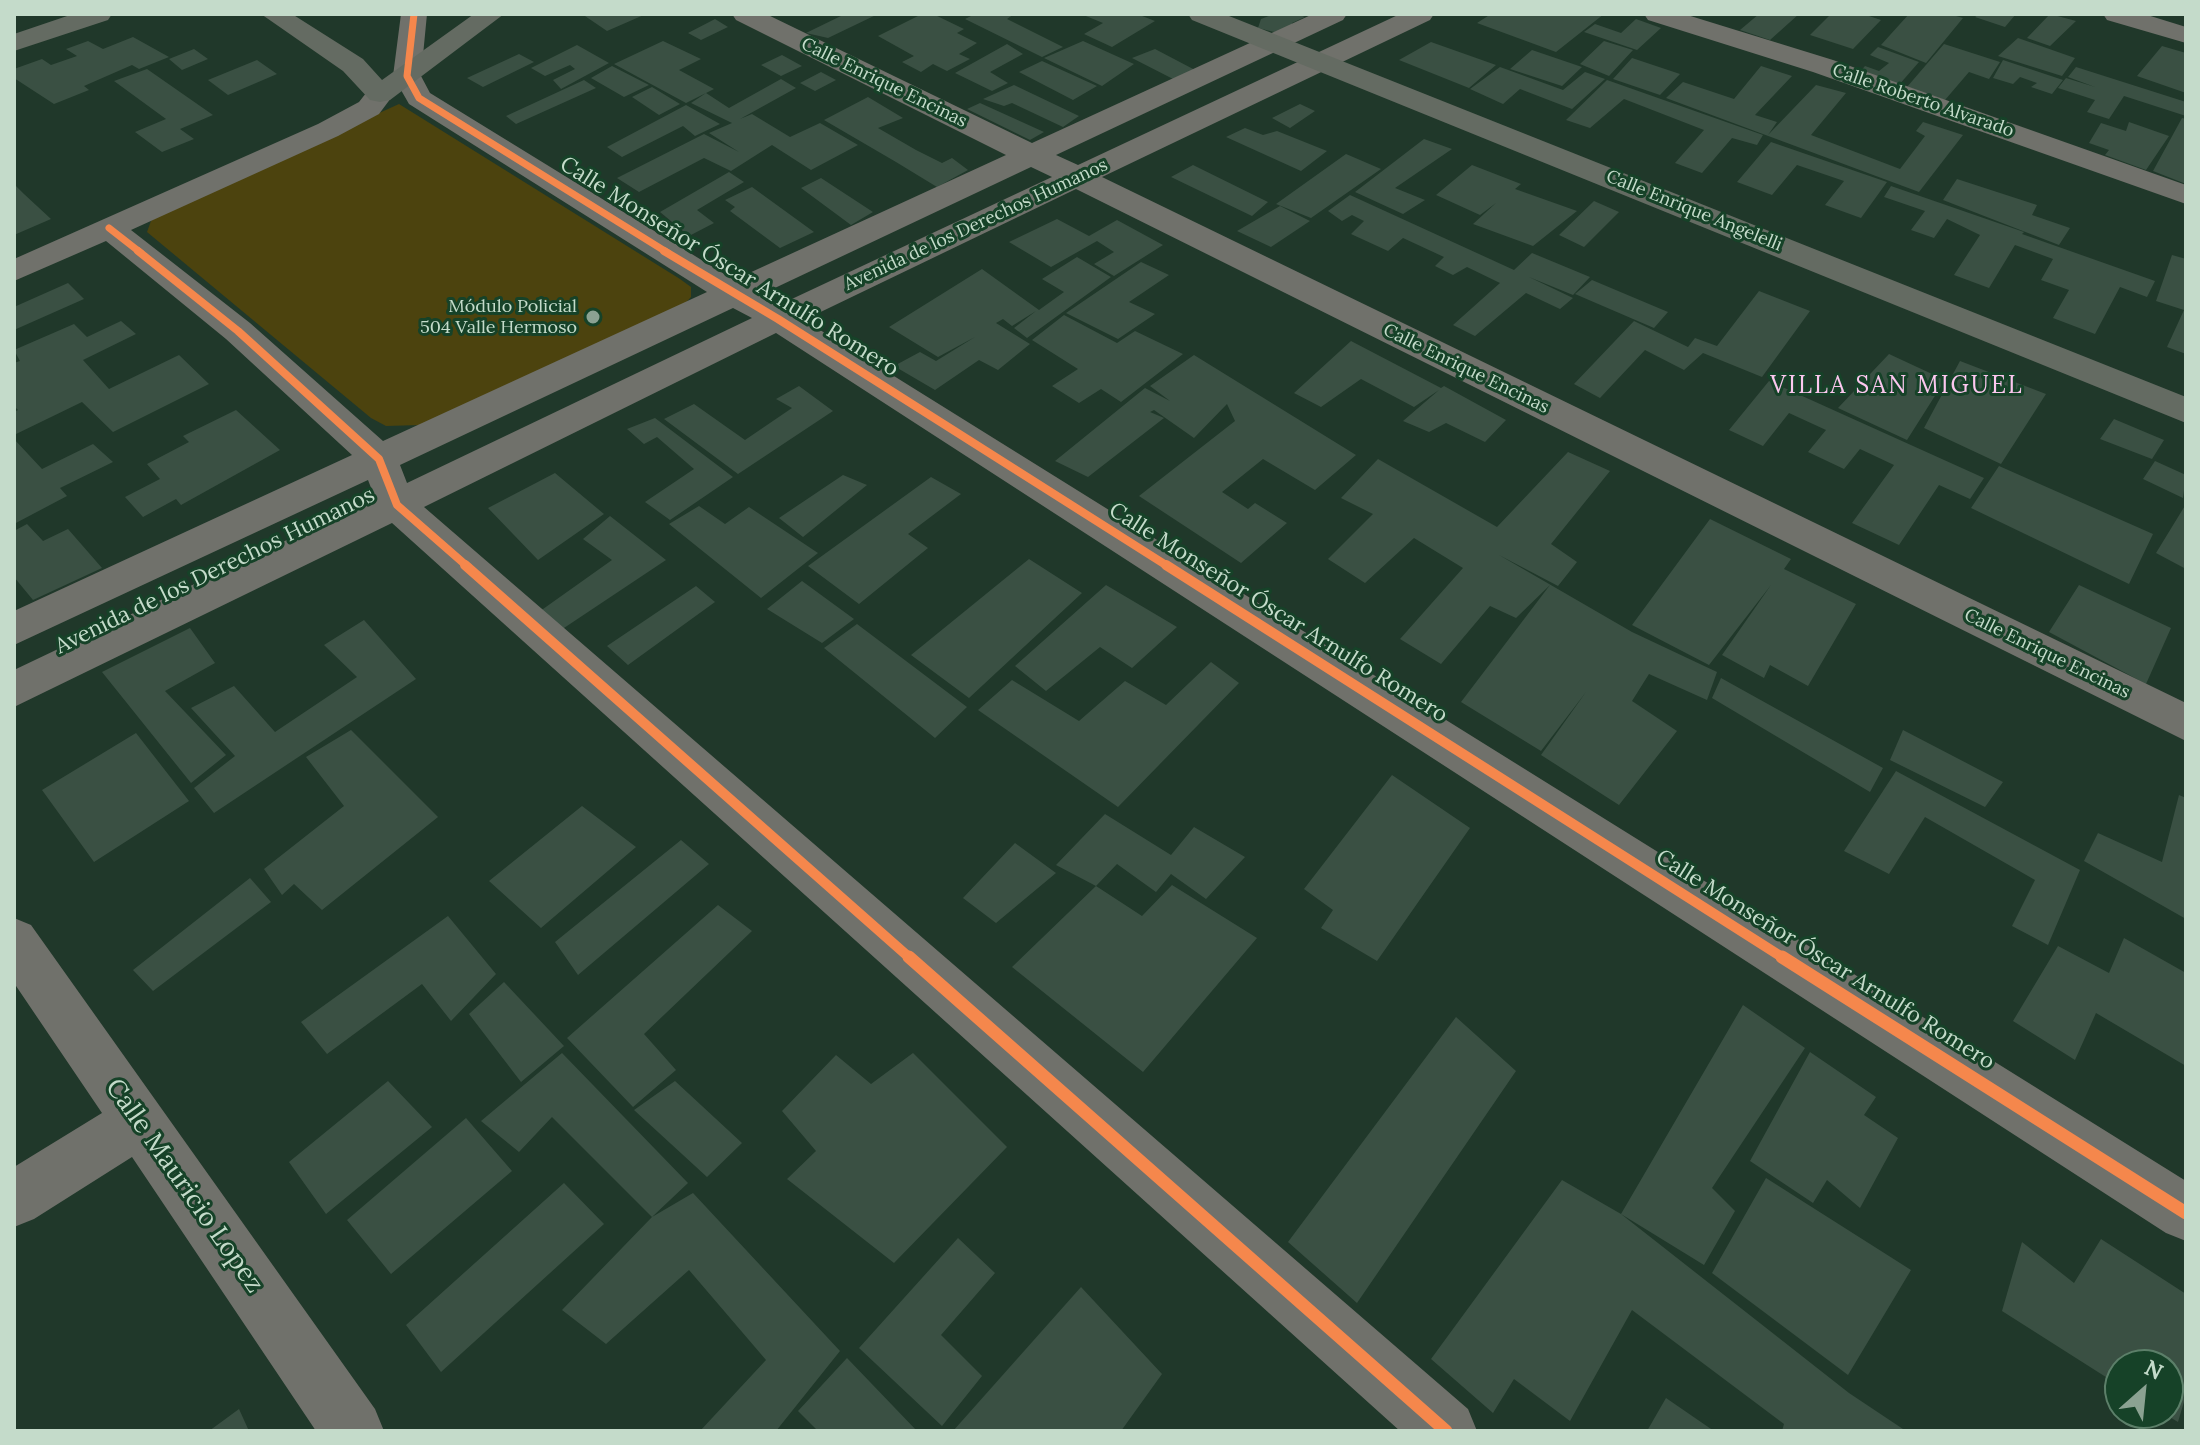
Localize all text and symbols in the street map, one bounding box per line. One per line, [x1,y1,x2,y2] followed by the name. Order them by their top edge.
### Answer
[797,33,971,133] street label: Calle Enrique Encinas
[1829,60,2017,142] street label: Calle Roberto Alvarado
[555,151,903,383] street label: Calle Monseñor Óscar Arnulfo Romero
[841,154,1111,296] street label: Avenida de los Derechos Humanos
[1603,166,1785,256] street label: Calle Enrique Angelelli
[420,296,577,338] place label: Módulo Policial 504 Valle Hermoso
[584,308,602,326] marker: Módulo Policial 504 Valle Hermoso
[1379,319,1553,419] street label: Calle Enrique Encinas
[1770,372,2024,400] district label: VILLA SAN MIGUEL
[51,482,379,660] street label: Avenida de los Derechos Humanos
[1104,497,1452,729] street label: Calle Monseñor Óscar Arnulfo Romero
[1960,604,2134,704] street label: Calle Enrique Encinas
[1651,844,1999,1076] street label: Calle Monseñor Óscar Arnulfo Romero
[98,1073,270,1299] street label: Calle Mauricio Lopez
[2104,1349,2184,1429] north arrow
[2140,1353,2168,1386] text: N

